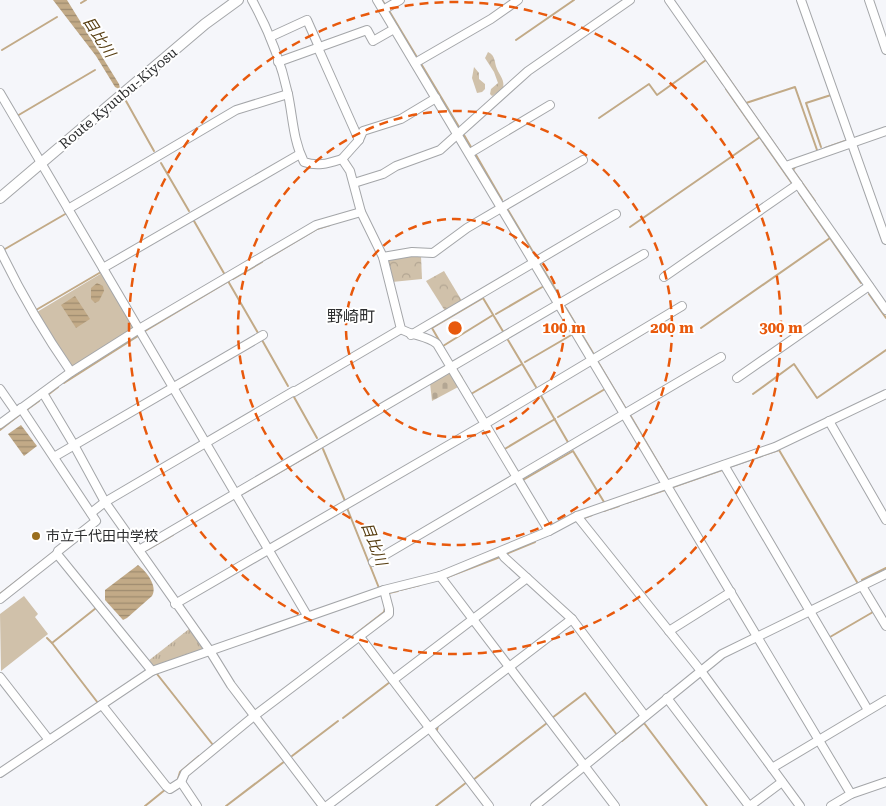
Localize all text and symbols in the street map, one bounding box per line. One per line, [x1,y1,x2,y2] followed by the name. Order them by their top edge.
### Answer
[79,13,120,62] water label: 目比川
[56,44,180,152] street label: Route Kyuubu-Kiyosu
[327,307,375,326] district label: 野崎町
[446,319,464,337] centre of rings
[542,319,586,337] text: 100 m
[650,319,694,337] text: 200 m
[759,319,803,337] text: 300 m
[358,520,391,570] water label: 目比川
[46,528,158,544] place label: 市立千代田中学校
[30,530,42,542] marker: 市立千代田中学校

